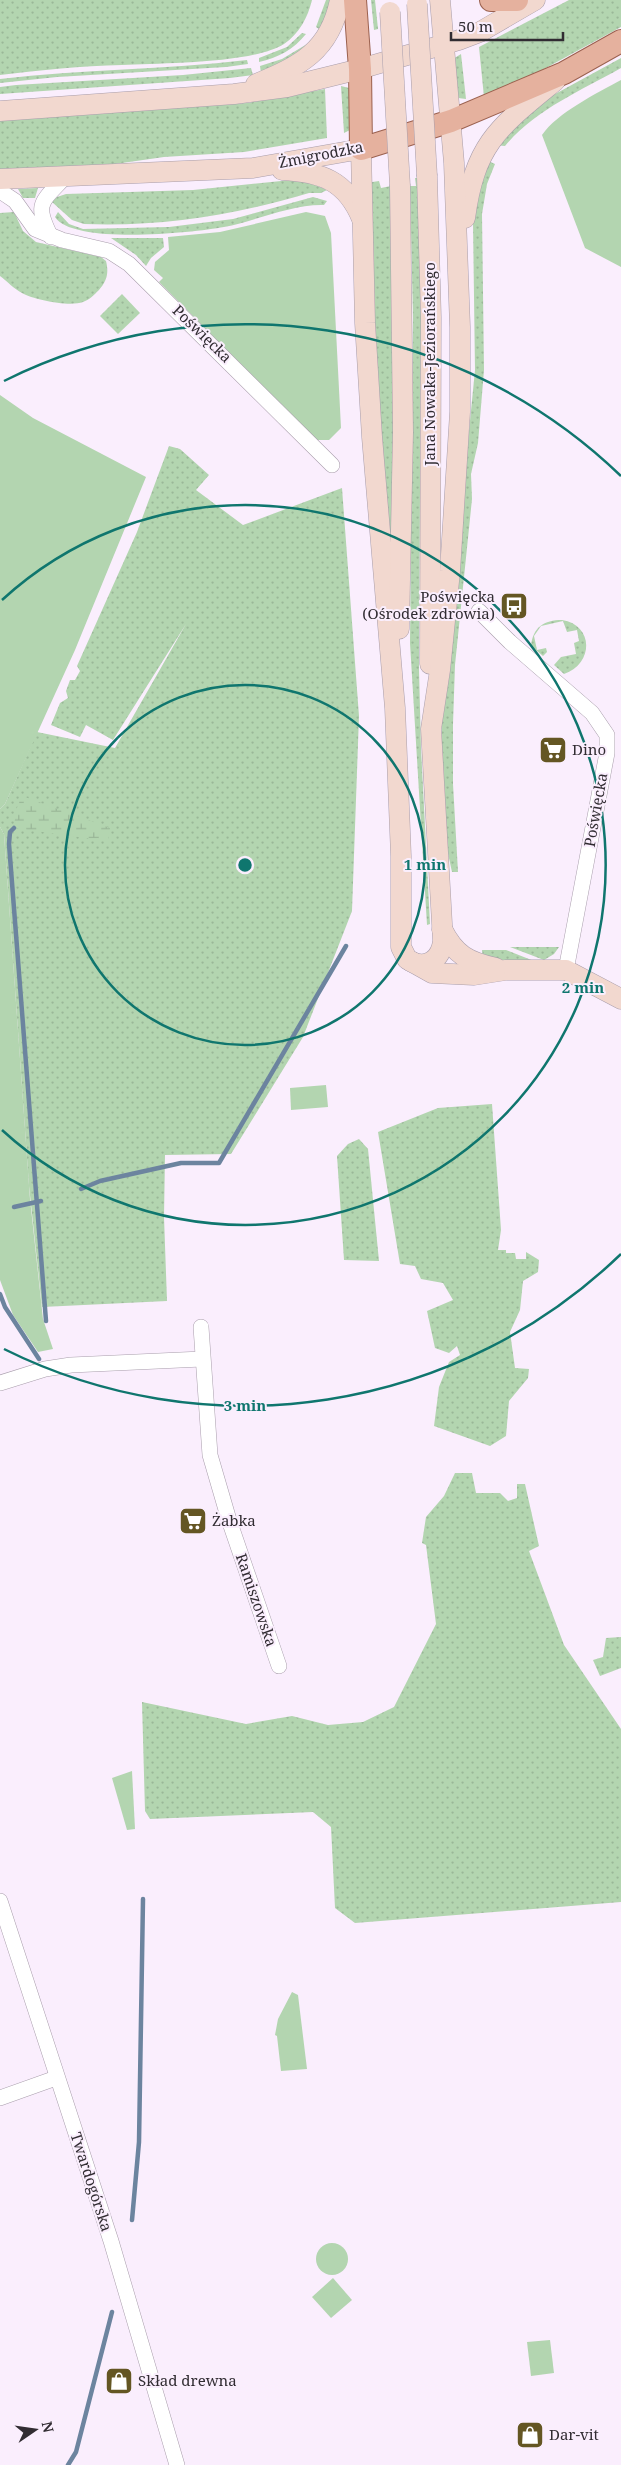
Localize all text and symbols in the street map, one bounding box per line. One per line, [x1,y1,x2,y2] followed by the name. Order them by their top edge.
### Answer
[451,10,564,42] scale bar
[458,16,493,36] text: 50 m
[277,136,365,172] street label: Żmigrodzka
[419,262,439,467] street label: Jana Nowaka-Jeziorańskiego
[169,300,237,366] street label: Poświęcka
[362,586,495,623] place label: Poświęcka (Ośrodek zdrowia)
[499,591,529,621] bus stop icon: Poświęcka (Ośrodek zdrowia)
[538,735,568,765] supermarket icon: Dino
[572,739,606,759] place label: Dino
[579,771,611,848] street label: Poświęcka
[404,854,446,874] text: 1 min
[236,856,254,874] centre of rings
[562,977,604,997] text: 2 min
[224,1395,266,1415] text: 3 min
[178,1506,208,1536] supermarket icon: Żabka
[212,1510,256,1530] place label: Żabka
[232,1550,282,1649] street label: Ramiszowska
[66,2129,117,2234] street label: Twardogórska
[104,2366,134,2396] shop icon: Skład drewna
[138,2370,237,2390] place label: Skład drewna
[10,2405,60,2455] north arrow
[38,2419,59,2434] text: N
[515,2420,545,2450] shop icon: Dar-vit
[549,2424,599,2444] place label: Dar-vit

